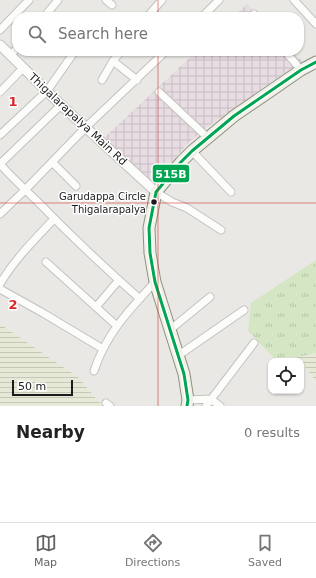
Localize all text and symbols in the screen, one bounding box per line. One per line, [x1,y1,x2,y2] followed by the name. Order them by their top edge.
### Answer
[12,12,304,56] search box
[26,23,48,45] icon: search
[58,25,148,43] text: Search here
[25,70,129,168] street label: Thigalarapalya Main Rd
[8,94,18,109] text: 1
[152,164,190,183] line badge: 515B
[155,168,187,181] text: 515B
[59,191,146,215] place label: Garudappa Circle Thigalarapalya
[149,197,159,207] marker: Garudappa Circle Thigalarapalya
[8,297,18,312] text: 2
[268,358,304,394] map controls
[268,358,304,394] button: locate
[12,378,73,397] scale bar
[18,380,46,393] text: 50 m
[16,422,85,442] text: Nearby
[244,425,300,440] text: 0 results
[34,532,57,569] tab: Map
[125,532,180,569] tab: Directions
[248,532,282,569] tab: Saved

